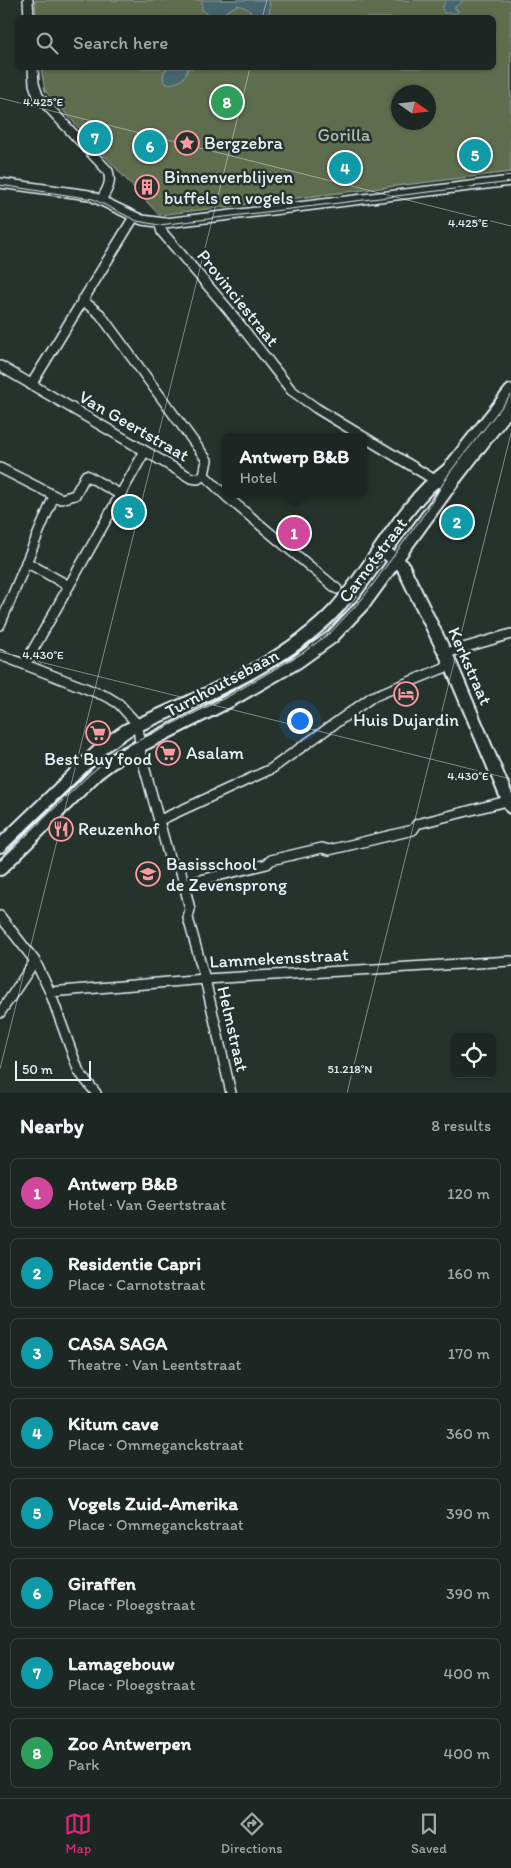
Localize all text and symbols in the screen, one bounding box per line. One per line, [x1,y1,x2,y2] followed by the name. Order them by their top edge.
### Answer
[15,15,496,70] search box
[33,29,61,57] icon: search
[73,31,168,54] text: Search here
[211,83,243,121] pin: 8
[391,85,436,130] north arrow
[23,95,63,109] text: 4.425°E
[79,119,111,157] pin: 7
[318,124,371,146] park label: Gorilla
[134,127,166,165] pin: 6
[174,130,200,156] place icon: Bergzebra
[204,132,284,154] place label: Bergzebra
[459,136,491,174] pin: 5
[329,149,361,187] pin: 4
[164,166,294,209] place label: Binnenverblijven buffels en vogels
[134,174,160,200] building icon: Binnenverblijven buffels en vogels
[448,216,488,230] text: 4.425°E
[192,245,284,351] street label: Provinciestraat
[75,386,193,467] street label: Van Geertstraat
[222,433,367,498] popup
[240,445,349,468] text: Antwerp B&B
[240,468,277,487] text: Hotel
[113,493,145,531] pin: 3
[441,503,473,541] pin: 2
[334,513,412,607] street label: Carnotstraat
[278,514,310,552] pin: 1
[443,624,497,709] street label: Kerkstraat
[161,644,283,722] street label: Turnhoutsebaan
[22,648,64,662] text: 4.430°E
[393,681,419,707] hotel icon: Huis Dujardin
[287,708,313,734] your location
[353,709,459,731] place label: Huis Dujardin
[85,720,111,746] supermarket icon: Best Buy food
[155,740,181,766] supermarket icon: Asalam
[186,742,244,764] place label: Asalam
[44,748,152,770] place label: Best Buy food
[447,769,489,783] text: 4.430°E
[48,816,74,842] restaurant icon: Reuzenhof
[78,818,160,840] place label: Reuzenhof
[166,853,288,896] place label: Basisschool de Zevensprong
[135,861,161,887] school or university icon: Basisschool de Zevensprong
[209,943,349,973] street label: Lammekensstraat
[212,984,254,1074] street label: Helmstraat
[451,1033,496,1078] map controls
[451,1033,496,1078] button: locate
[15,1058,91,1081] scale bar
[22,1061,53,1078] text: 50 m
[328,1062,372,1076] text: 51.218°N
[20,1113,84,1138] text: Nearby
[431,1116,491,1135] text: 8 results
[68,1172,178,1195] text: Antwerp B&B
[33,1184,41,1203] text: 1
[447,1184,490,1203] text: 120 m
[68,1195,226,1214] text: Hotel · Van Geertstraat
[68,1252,201,1275] text: Residentie Capri
[33,1264,41,1283] text: 2
[447,1264,490,1283] text: 160 m
[68,1275,206,1294] text: Place · Carnotstraat
[68,1332,168,1355] text: CASA SAGA
[33,1344,41,1363] text: 3
[448,1344,490,1363] text: 170 m
[68,1355,242,1374] text: Theatre · Van Leentstraat
[68,1412,159,1435] text: Kitum cave
[32,1424,42,1443] text: 4
[446,1424,490,1443] text: 360 m
[68,1435,244,1454] text: Place · Ommeganckstraat
[68,1492,238,1515] text: Vogels Zuid-Amerika
[33,1504,41,1523] text: 5
[446,1504,490,1523] text: 390 m
[68,1515,244,1534] text: Place · Ommeganckstraat
[68,1572,136,1595] text: Giraffen
[33,1584,41,1603] text: 6
[446,1584,490,1603] text: 390 m
[68,1595,195,1614] text: Place · Ploegstraat
[68,1652,175,1675] text: Lamagebouw
[33,1664,41,1683] text: 7
[444,1664,490,1683] text: 400 m
[68,1675,195,1694] text: Place · Ploegstraat
[68,1732,191,1755] text: Zoo Antwerpen
[33,1744,41,1763] text: 8
[444,1744,490,1763] text: 400 m
[68,1755,99,1774] text: Park
[64,1810,92,1857] tab: Map
[221,1810,282,1857] tab: Directions
[411,1810,447,1857] tab: Saved

